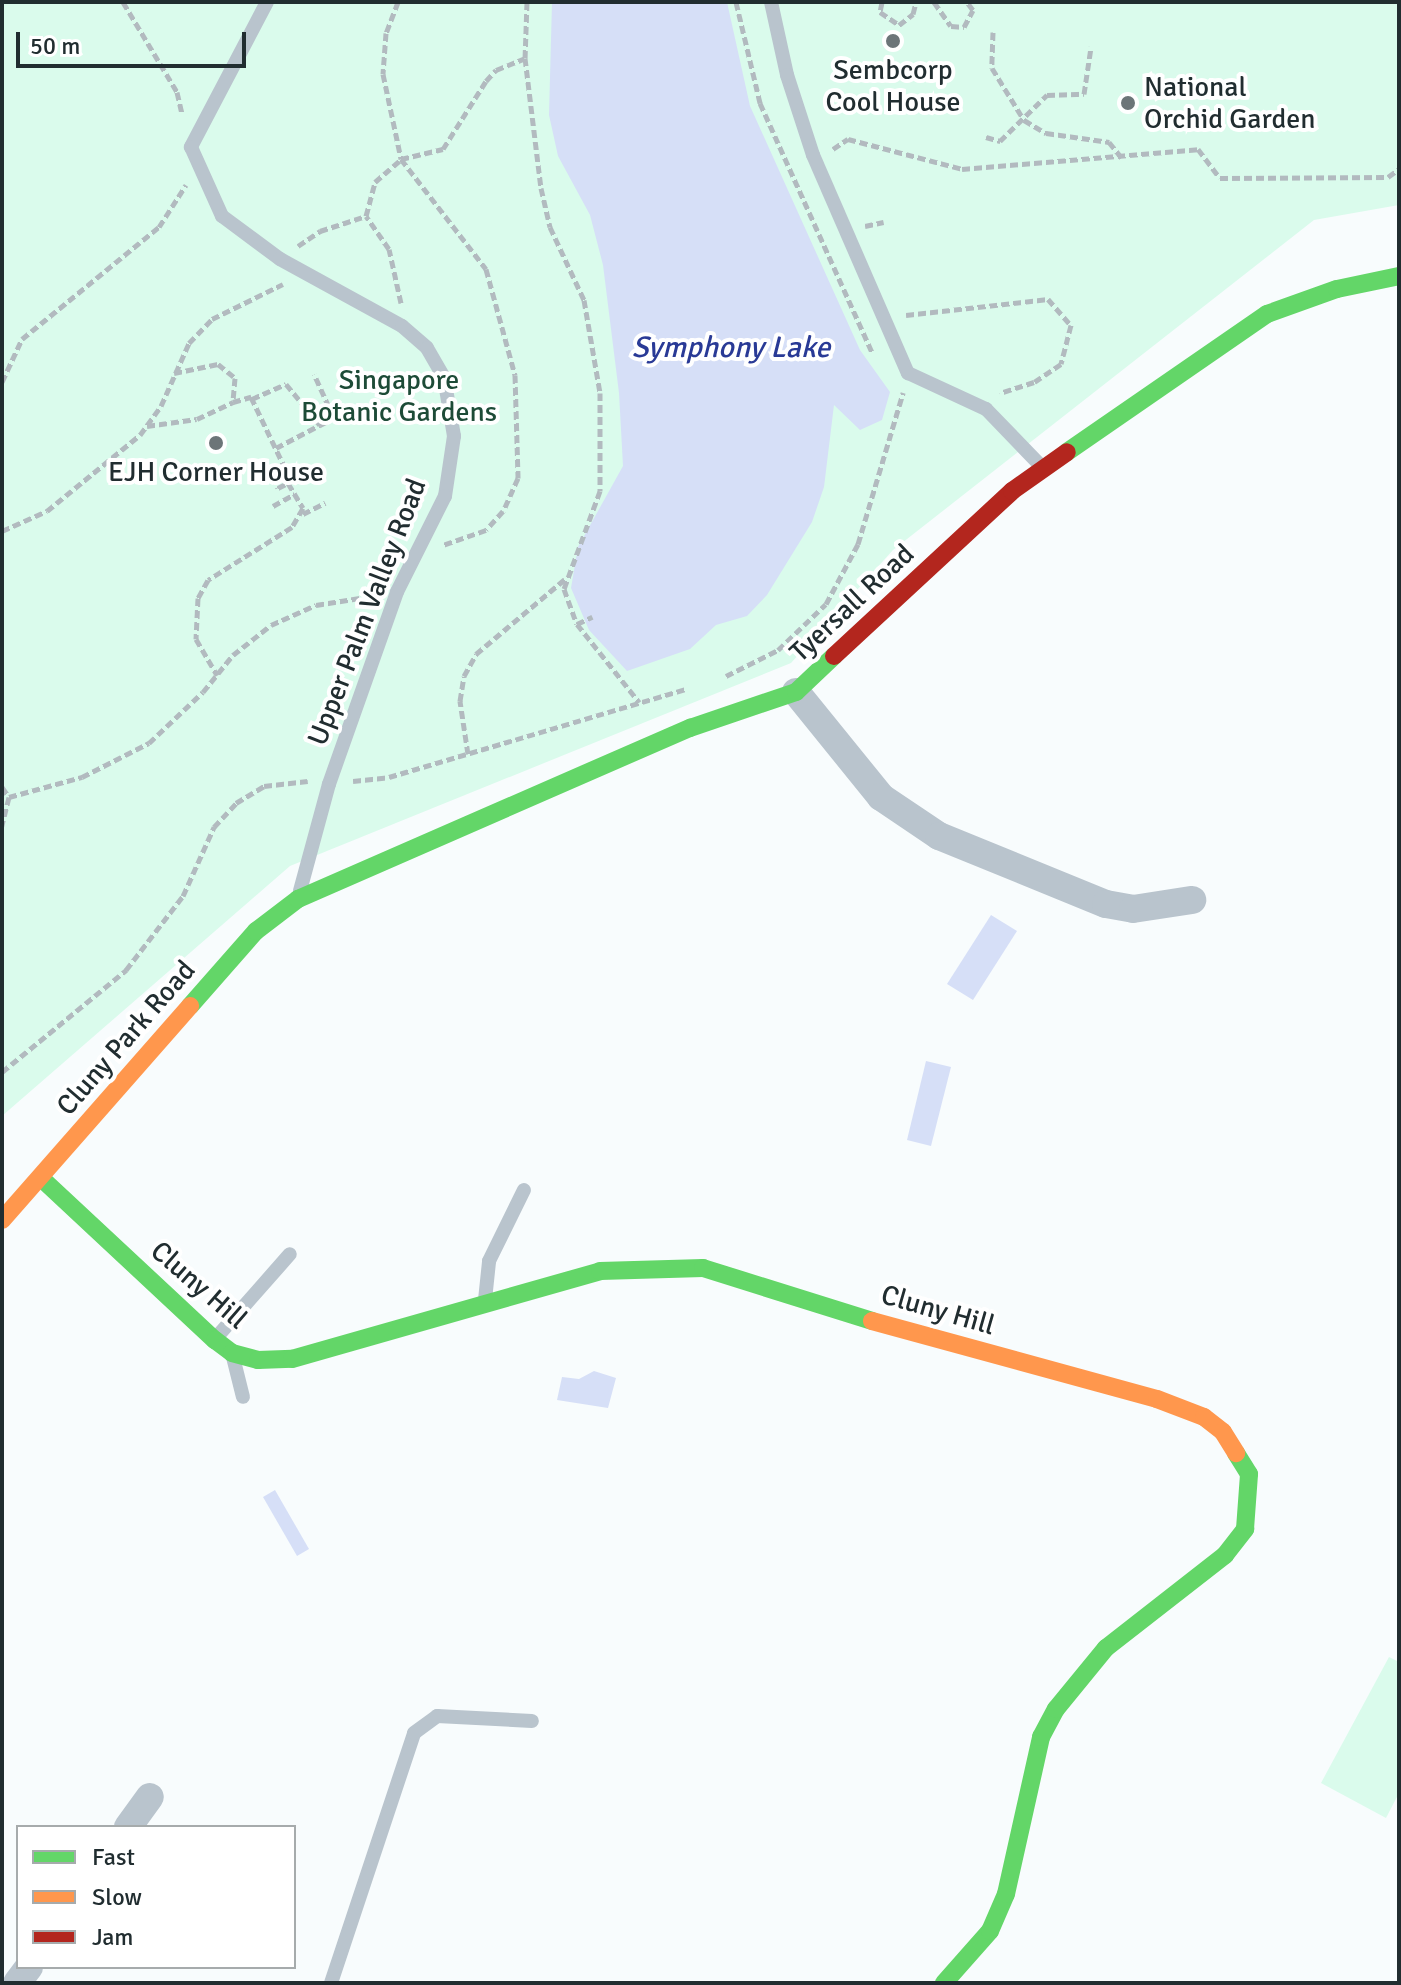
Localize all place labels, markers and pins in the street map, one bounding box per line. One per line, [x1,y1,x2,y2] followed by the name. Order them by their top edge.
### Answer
[884,32,902,50] marker: Sembcorp Cool House
[825,53,961,119] place label: Sembcorp Cool House
[1144,70,1316,136] place label: National Orchid Garden
[1119,94,1137,112] marker: National Orchid Garden
[207,434,225,452] marker: EJH Corner House
[108,455,324,489] place label: EJH Corner House

